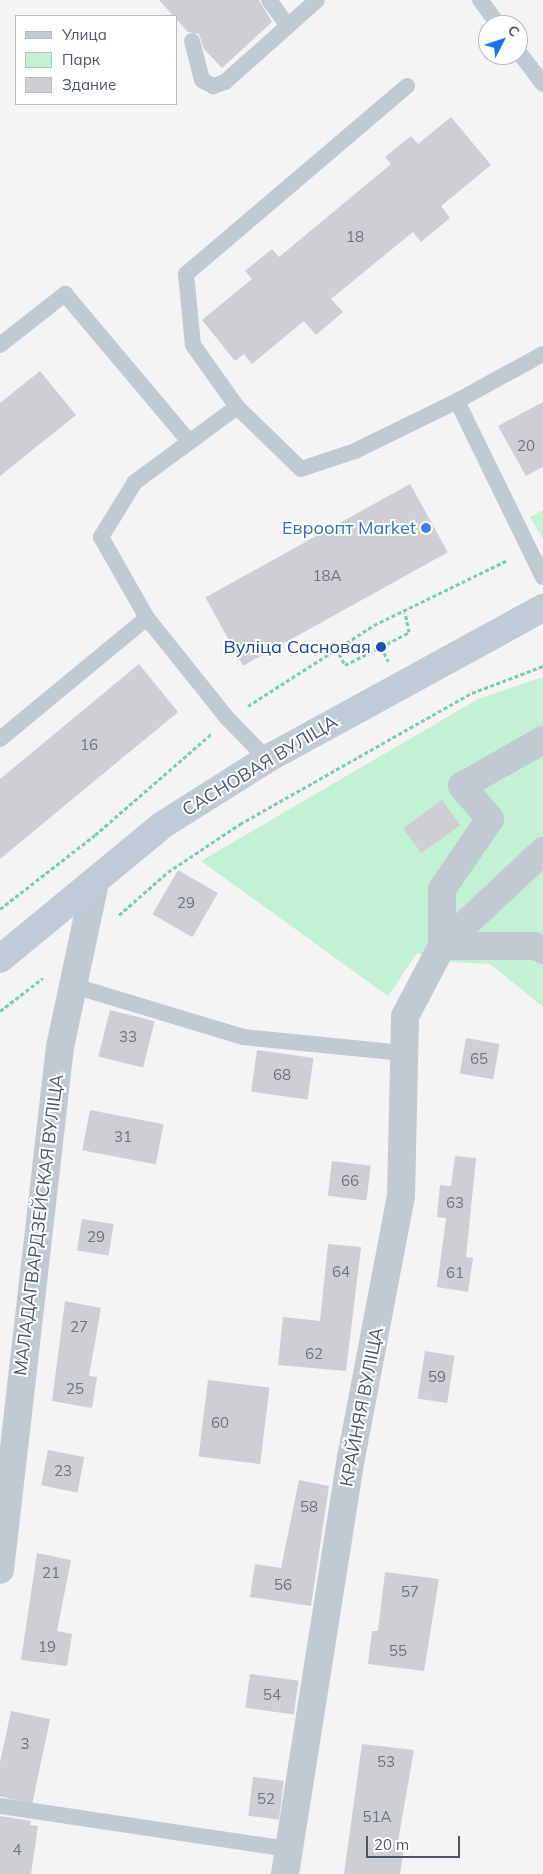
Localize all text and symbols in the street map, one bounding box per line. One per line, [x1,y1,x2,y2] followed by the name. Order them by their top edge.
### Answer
[15,15,178,105] legend
[478,15,528,65] north arrow
[504,21,524,40] text: С
[62,25,107,44] text: Улица
[62,50,100,69] text: Парк
[62,75,116,94] text: Здание
[346,228,364,246] house number: 18
[517,437,535,455] house number: 20
[282,517,416,539] place label: Евроопт Market
[420,522,432,534] marker: Евроопт Market
[312,567,342,585] house number: 18А
[224,636,371,658] place label: Вуліца Сасновая
[375,641,387,653] marker: Вуліца Сасновая
[179,711,341,821] street label: САСНОВАЯ ВУЛІЦА
[80,736,98,754] house number: 16
[177,894,195,912] house number: 29
[119,1028,137,1046] house number: 33
[470,1050,488,1068] house number: 65
[273,1066,291,1084] house number: 68
[10,1073,68,1377] street label: МАЛАДАГВАРДЗЕЙСКАЯ ВУЛІЦА
[114,1128,132,1146] house number: 31
[341,1172,359,1190] house number: 66
[446,1194,464,1212] house number: 63
[87,1228,105,1246] house number: 29
[332,1263,350,1281] house number: 64
[446,1264,464,1282] house number: 61
[70,1318,88,1336] house number: 27
[336,1326,388,1488] street label: КРАЙНЯЯ ВУЛІЦА
[305,1345,323,1363] house number: 62
[428,1368,446,1386] house number: 59
[66,1380,84,1398] house number: 25
[211,1414,229,1432] house number: 60
[54,1462,72,1480] house number: 23
[300,1498,318,1516] house number: 58
[42,1564,60,1582] house number: 21
[274,1576,292,1594] house number: 56
[401,1583,419,1601] house number: 57
[38,1638,56,1656] house number: 19
[389,1642,407,1660] house number: 55
[263,1686,281,1704] house number: 54
[21,1735,29,1753] house number: 3
[377,1753,395,1771] house number: 53
[257,1790,275,1808] house number: 52
[362,1808,392,1826] house number: 51А
[368,1826,462,1858] scale bar
[374,1835,409,1854] text: 20 m
[13,1841,21,1859] house number: 4

